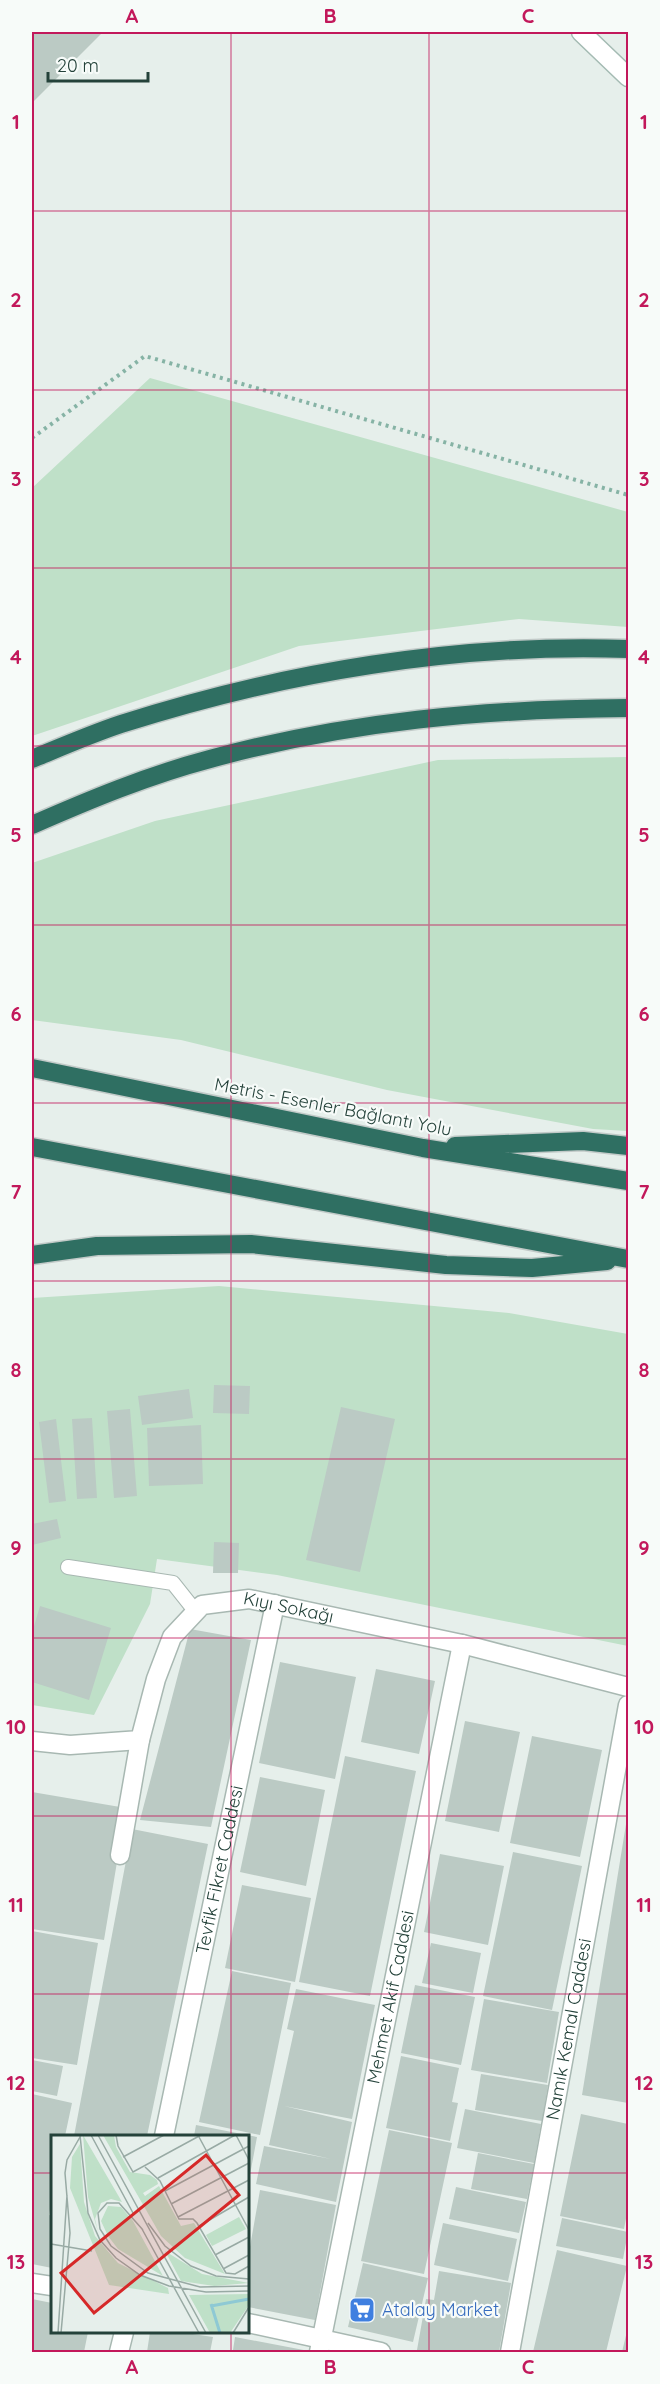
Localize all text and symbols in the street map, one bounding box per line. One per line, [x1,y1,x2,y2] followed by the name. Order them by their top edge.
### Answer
[126,3,139,28] text: A
[323,3,337,28] text: B
[522,3,535,28] text: C
[48,45,148,83] scale bar
[57,54,99,77] text: 20 m
[12,109,20,134] text: 1
[640,109,648,134] text: 1
[10,287,22,312] text: 2
[638,287,650,312] text: 2
[11,466,21,491] text: 3
[639,466,649,491] text: 3
[10,644,22,669] text: 4
[638,644,650,669] text: 4
[10,822,22,847] text: 5
[638,822,650,847] text: 5
[10,1001,22,1026] text: 6
[638,1001,650,1026] text: 6
[213,1072,454,1141] street label: Metris - Esenler Bağlantı Yolu
[11,1179,22,1204] text: 7
[639,1179,650,1204] text: 7
[11,1357,22,1382] text: 8
[639,1357,650,1382] text: 8
[10,1535,22,1560] text: 9
[638,1535,650,1560] text: 9
[241,1586,336,1628] street label: Kıyı Sokağı
[6,1714,26,1739] text: 10
[634,1714,654,1739] text: 10
[190,1783,248,1956] street label: Tevfik Fikret Caddesi
[8,1892,24,1917] text: 11
[636,1892,652,1917] text: 11
[361,1908,419,2086] street label: Mehmet Akif Caddesi
[541,1937,596,2122] street label: Namık Kemal Caddesi
[6,2070,26,2095] text: 12
[634,2070,654,2095] text: 12
[51,2135,249,2333] inset map
[7,2249,25,2274] text: 13
[635,2249,653,2274] text: 13
[347,2295,377,2325] supermarket icon: Atalay Market
[382,2298,499,2321] place label: Atalay Market
[126,2354,139,2379] text: A
[323,2354,337,2379] text: B
[522,2354,535,2379] text: C

